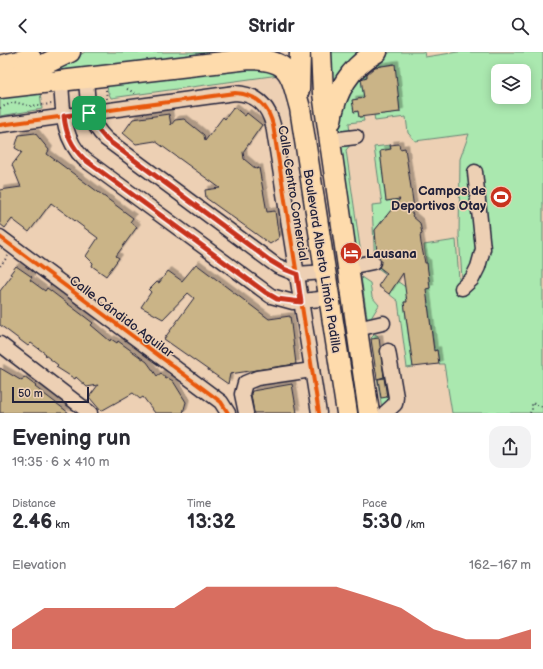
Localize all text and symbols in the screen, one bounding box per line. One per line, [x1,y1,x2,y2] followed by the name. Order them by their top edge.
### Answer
[12,15,34,37] icon: back
[509,15,531,37] icon: search
[248,16,295,37] text: Stridr
[491,64,531,104] map controls
[491,64,531,104] button: layers
[72,96,106,130] pin
[78,102,100,124] icon: arrive
[274,124,312,262] street label: Calle Centro Comercial
[300,168,344,354] street label: Boulevard Alberto Limón Padilla
[391,183,487,214] place label: Campos de Deportivos Otay
[488,184,514,210] sports icon: Campos de Deportivos Otay
[338,240,364,266] hotel icon: Lausana
[366,246,417,262] place label: Lausana
[66,272,177,361] street label: Calle Cándido Aguilar
[12,385,89,404] scale bar
[18,387,43,400] text: 50 m
[12,425,131,452] text: Evening run
[489,426,531,468] button: share
[12,454,110,470] text: 19:35 · 6 × 410 m
[12,497,56,510] text: Distance
[187,497,211,510] text: Time
[362,497,387,510] text: Pace
[12,510,52,534] text: 2.46
[187,510,236,534] text: 13:32
[362,510,402,534] text: 5:30
[52,518,70,531] text: km
[402,518,425,531] text: /km
[12,557,66,573] text: Elevation
[469,557,531,573] text: 162–167 m

